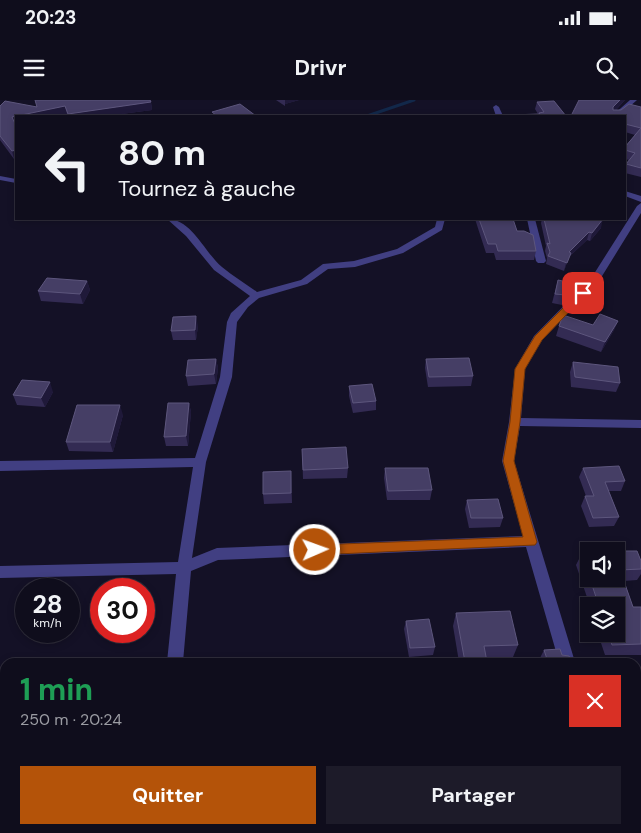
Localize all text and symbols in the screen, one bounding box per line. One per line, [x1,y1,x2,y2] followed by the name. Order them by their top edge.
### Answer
[25,5,77,30] text: 20:23
[294,53,347,82] text: Drivr
[20,54,48,82] icon: menu
[593,54,621,82] icon: search
[118,130,206,176] text: 80 m
[35,135,100,200] icon: left
[118,174,296,203] text: Tournez à gauche
[562,272,604,314] pin
[569,279,597,307] icon: arrive
[288,523,340,575] position arrow
[580,542,625,642] map controls
[580,542,625,587] button: sound
[90,578,155,643] speed limit sign: 30
[32,588,63,621] text: 28
[580,597,625,642] button: layers
[33,615,62,631] text: km/h
[20,670,93,709] text: 1 min
[569,675,621,727] button: close
[20,709,122,730] text: 250 m · 20:24
[20,766,316,824] button: Quitter
[326,766,621,824] button: Partager

